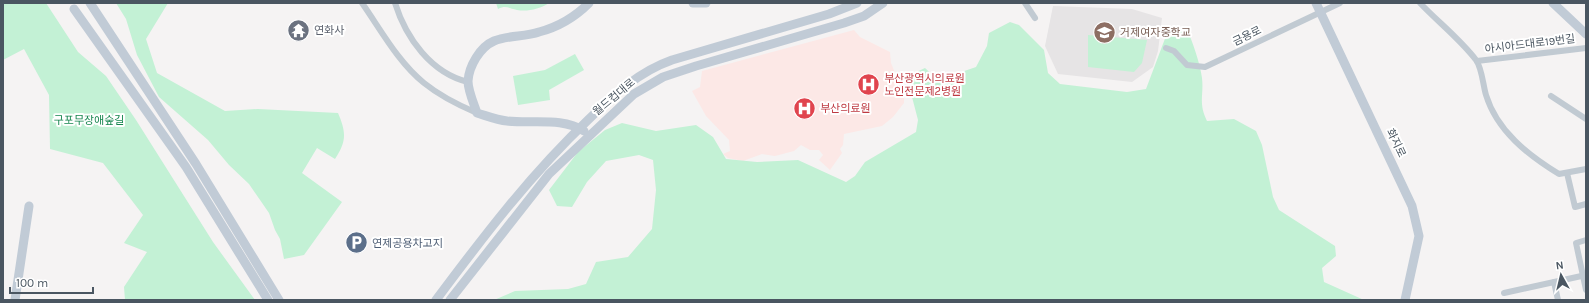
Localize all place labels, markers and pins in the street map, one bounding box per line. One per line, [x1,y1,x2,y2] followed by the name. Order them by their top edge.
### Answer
[285,17,311,43] temple icon: 연화사
[1091,19,1117,45] school or university icon: 거제여자중학교
[314,24,344,37] place label: 연화사
[1120,26,1191,39] place label: 거제여자중학교
[856,71,882,97] hospital icon: 부산광역시의료원 노인전문제2병원
[884,72,965,98] place label: 부산광역시의료원 노인전문제2병원
[791,95,817,121] hospital icon: 부산의료원
[820,102,871,115] place label: 부산의료원
[343,230,369,256] parking icon: 연제공용차고지
[372,237,443,250] place label: 연제공용차고지

